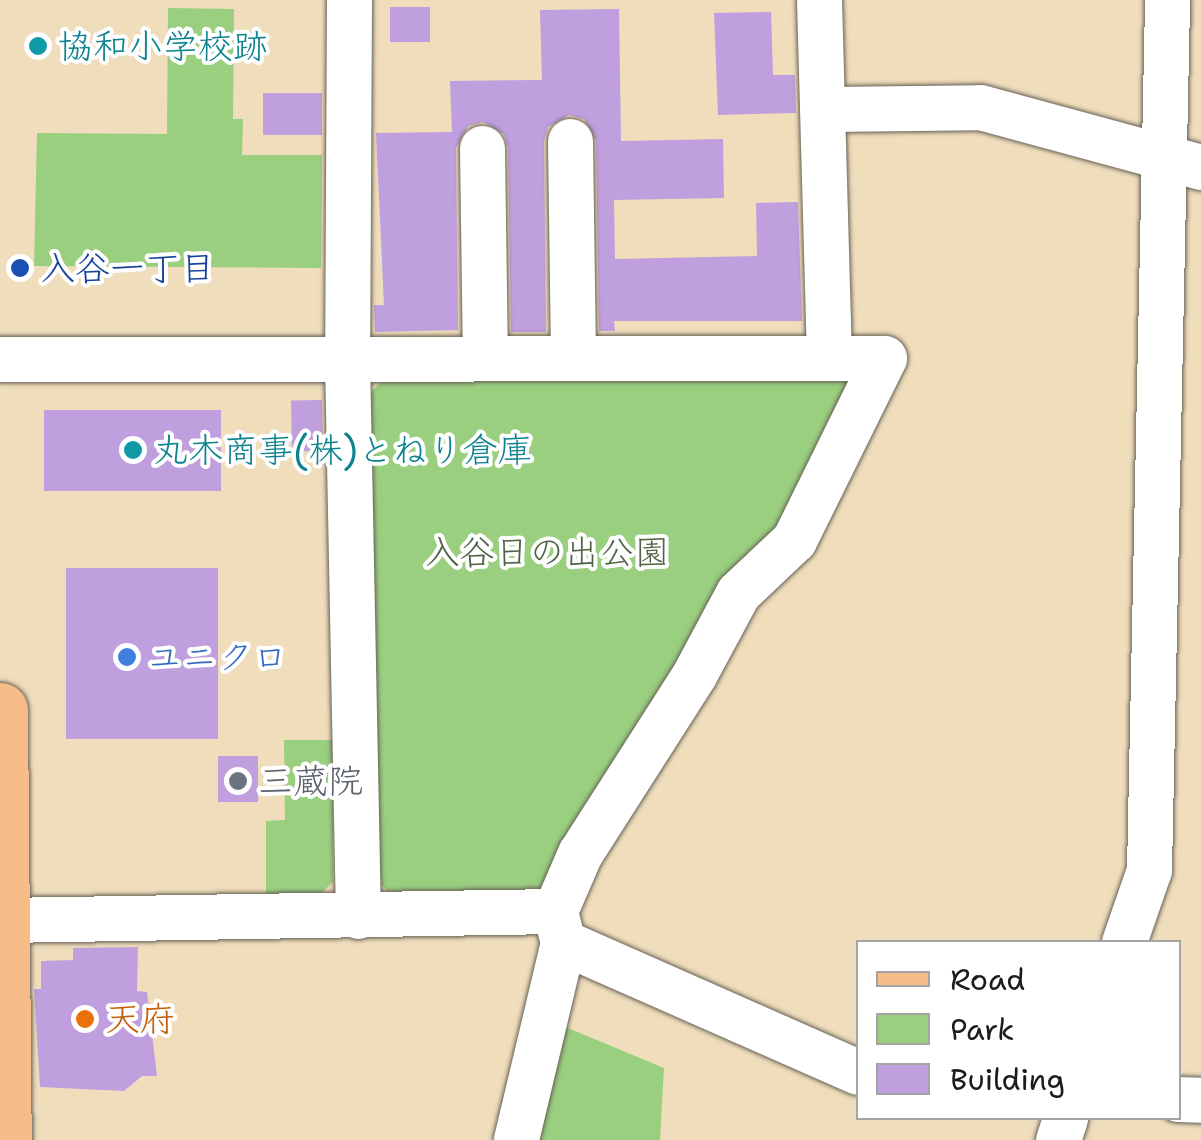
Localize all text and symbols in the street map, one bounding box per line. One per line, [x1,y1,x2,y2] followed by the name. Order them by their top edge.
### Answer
[58,25,268,67] place label: 協和小学校跡
[27,35,49,57] marker: 協和小学校跡
[40,247,215,289] place label: 入谷一丁目
[9,257,31,279] marker: 入谷一丁目
[153,429,533,471] place label: 丸木商事(株)とねり倉庫
[122,439,144,461] marker: 丸木商事(株)とねり倉庫
[425,531,669,573] park label: 入谷日の出公園
[147,636,287,678] place label: ユニクロ
[116,646,138,668] marker: ユニクロ
[258,760,363,802] place label: 三蔵院
[227,770,249,792] marker: 三蔵院
[856,940,1181,1120] legend
[950,959,1025,1000] text: Road
[105,998,175,1040] place label: 天府
[74,1008,96,1030] marker: 天府
[950,1009,1014,1050] text: Park
[950,1059,1065,1100] text: Building

